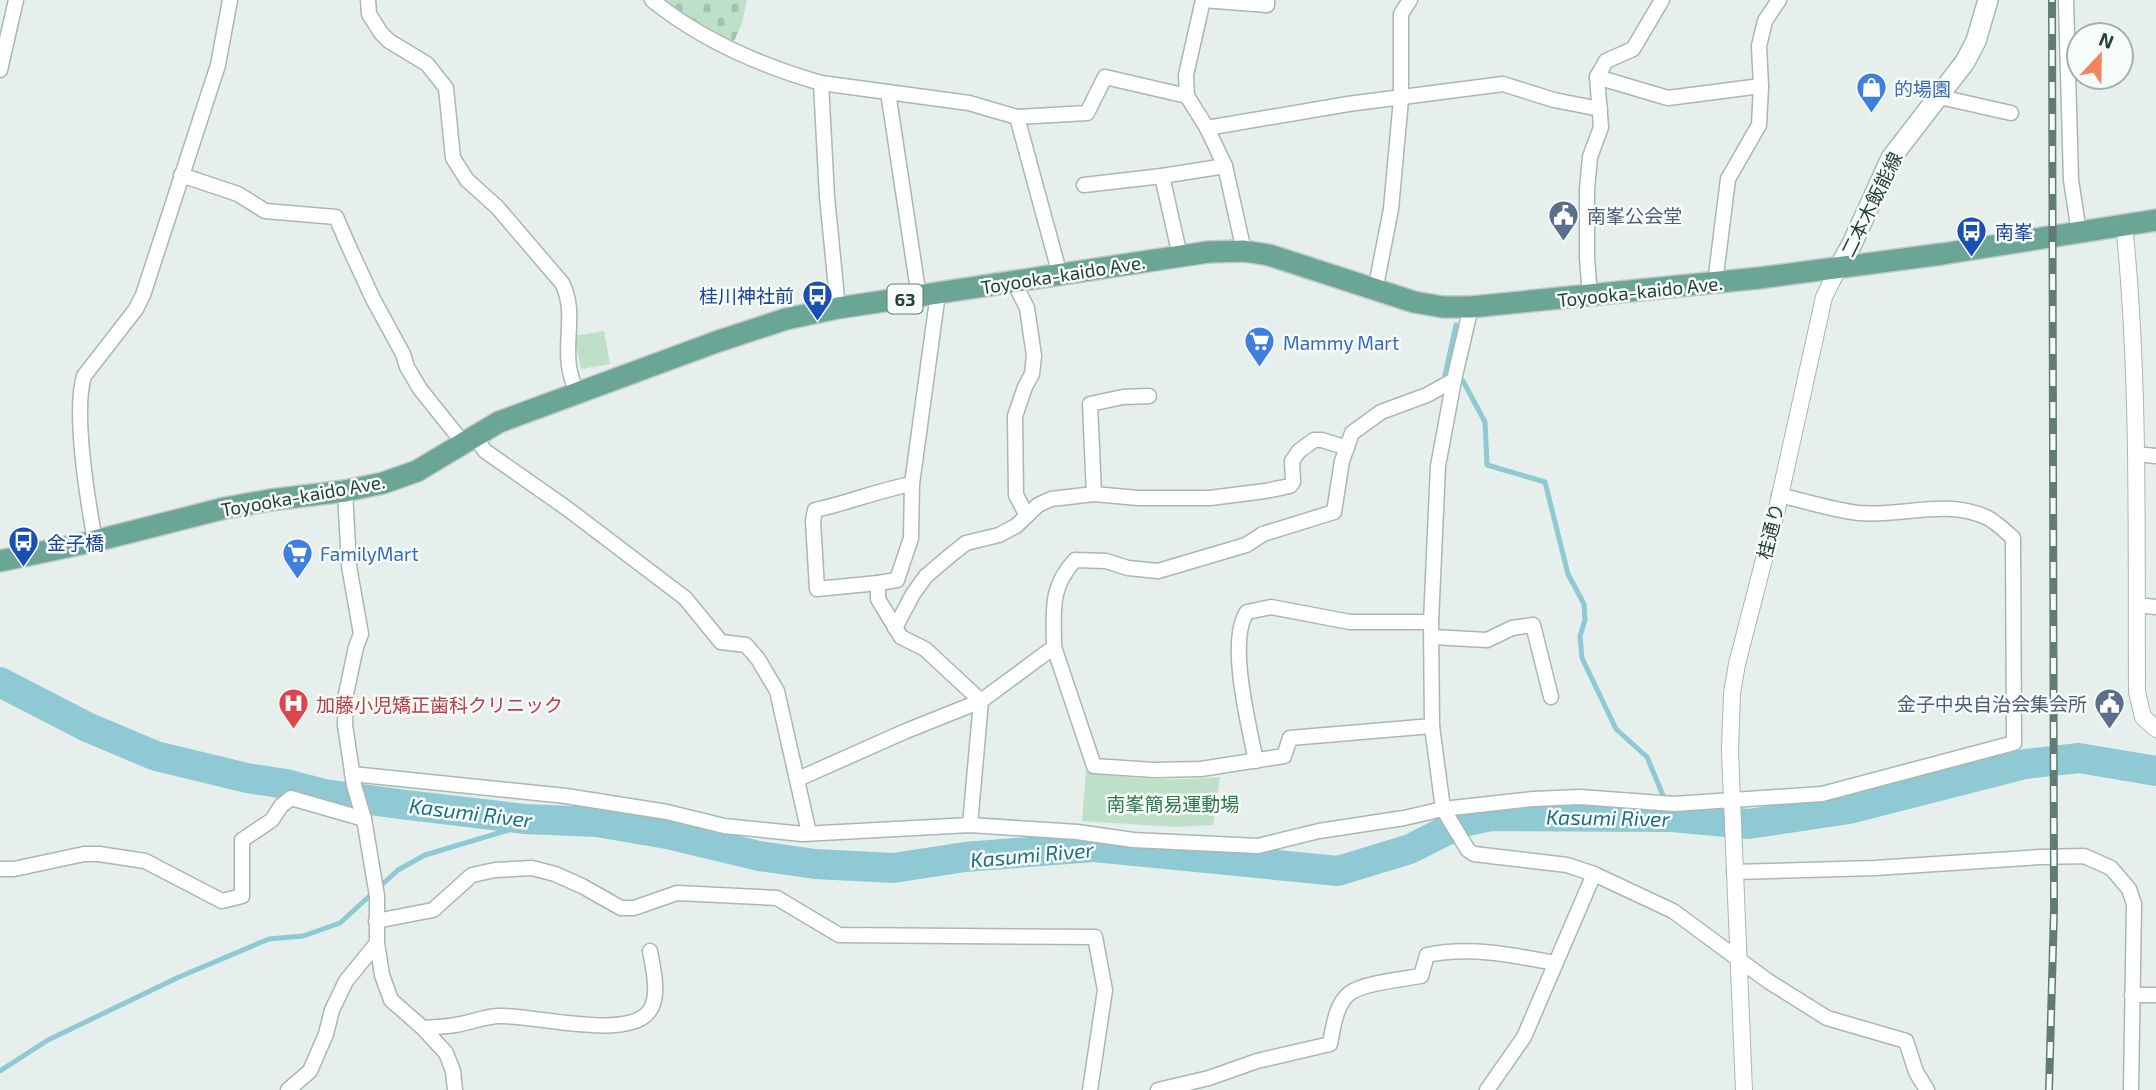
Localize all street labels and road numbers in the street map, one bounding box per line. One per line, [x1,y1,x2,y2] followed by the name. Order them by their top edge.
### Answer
[1836,148,1906,260] street label: 二本木飯能線
[979,250,1147,298] street label: Toyooka-kaido Ave.
[1556,271,1724,311] street label: Toyooka-kaido Ave.
[888,284,922,314] road number: 63
[219,469,387,521] street label: Toyooka-kaido Ave.
[1752,501,1788,561] street label: 桂通り

